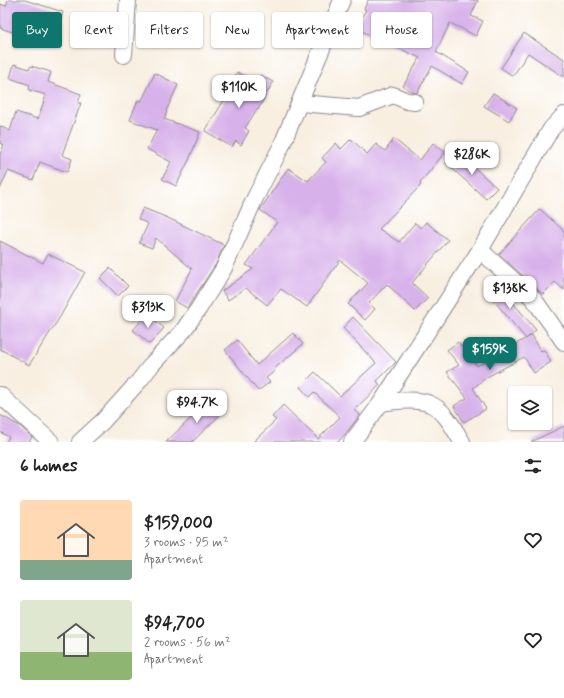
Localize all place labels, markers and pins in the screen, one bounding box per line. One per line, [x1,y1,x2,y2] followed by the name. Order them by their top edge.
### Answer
[211,75,267,109] pin: $110K
[444,142,500,176] pin: $286K
[482,276,538,310] pin: $138K
[120,295,176,329] pin: $313K
[462,337,518,371] pin: $159K
[164,390,230,424] pin: $94.7K

